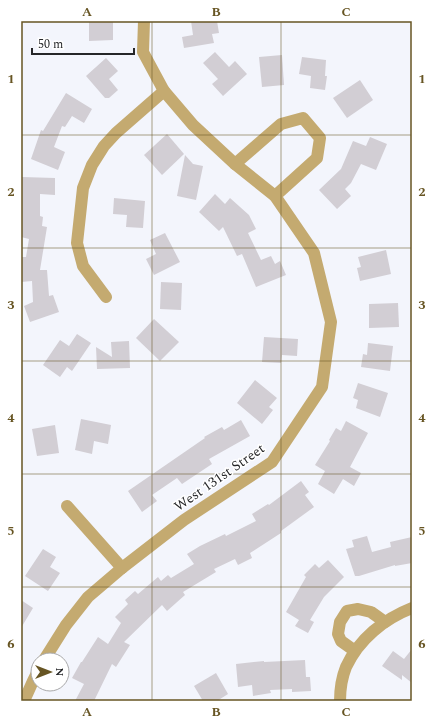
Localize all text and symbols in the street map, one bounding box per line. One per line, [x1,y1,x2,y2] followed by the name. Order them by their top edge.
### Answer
[82,2,92,22] text: A
[211,2,221,22] text: B
[341,2,351,22] text: C
[32,30,134,56] scale bar
[38,35,63,54] text: 50 m
[7,69,15,89] text: 1
[418,69,426,89] text: 1
[7,182,15,202] text: 2
[418,182,426,202] text: 2
[7,295,15,315] text: 3
[418,295,426,315] text: 3
[7,408,15,428] text: 4
[418,408,426,428] text: 4
[170,438,269,517] street label: West 131st Street
[7,521,15,541] text: 5
[418,521,426,541] text: 5
[7,634,15,654] text: 6
[418,634,426,654] text: 6
[30,652,70,692] north arrow
[51,668,68,677] text: N
[82,702,92,722] text: A
[211,702,221,722] text: B
[341,702,351,722] text: C

